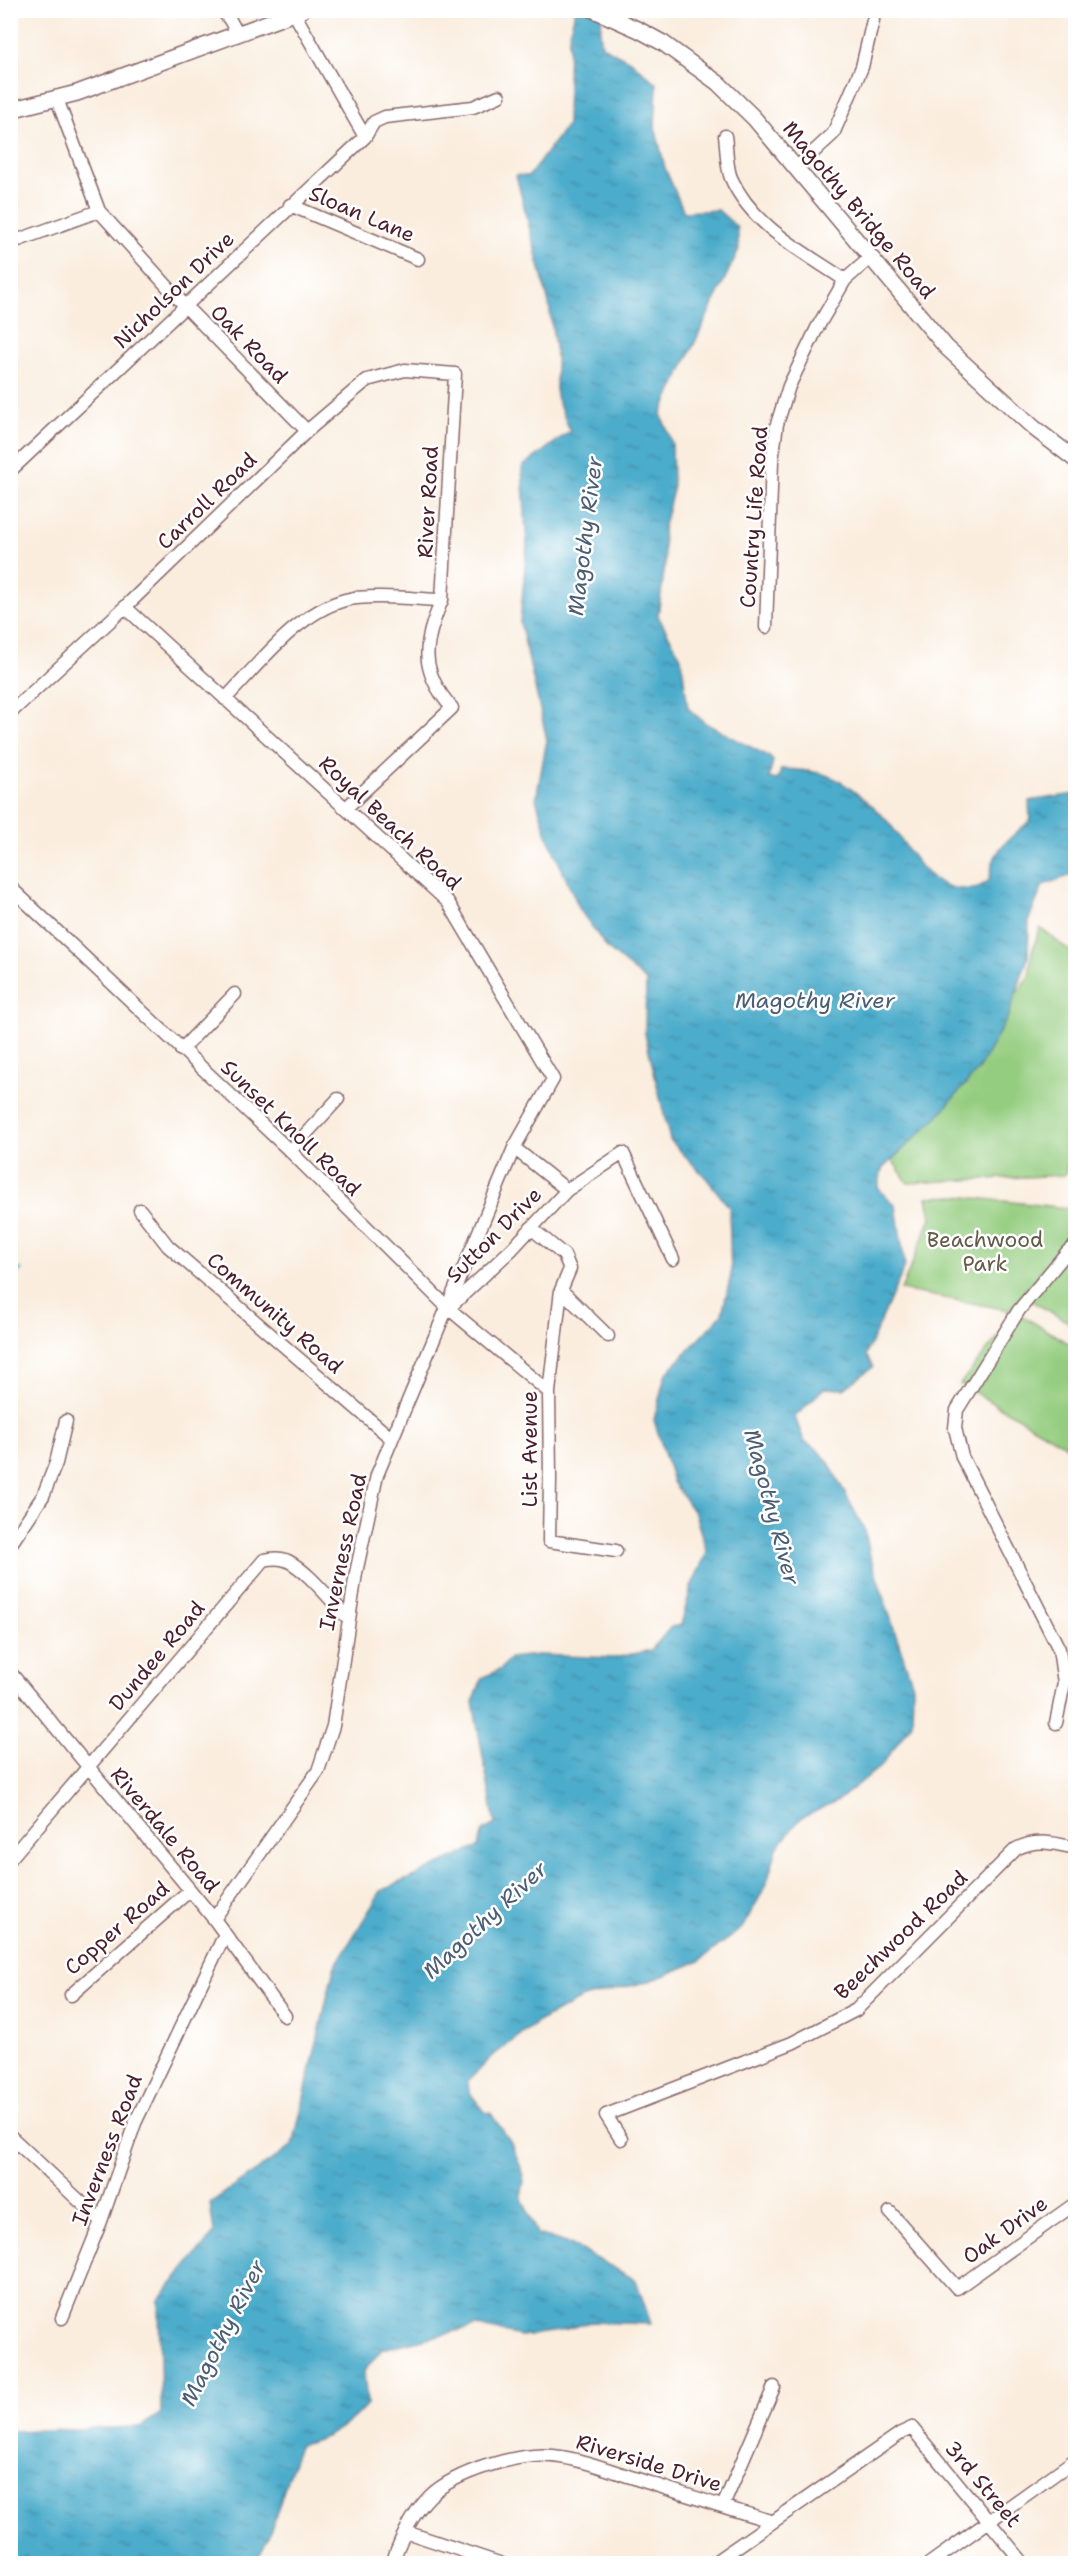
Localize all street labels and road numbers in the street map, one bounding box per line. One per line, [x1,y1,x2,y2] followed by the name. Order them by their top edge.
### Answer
[776,115,942,305] street label: Magothy Bridge Road
[305,179,419,249] street label: Sloan Lane
[108,225,240,355] street label: Nicholson Drive
[204,298,294,390] street label: Oak Road
[734,425,774,609] street label: Country Life Road
[411,445,445,559] street label: River Road
[151,446,263,556] street label: Carroll Road
[313,750,467,896] street label: Royal Beach Road
[215,1054,367,1202] street label: Sunset Knoll Road
[440,1181,548,1289] street label: Sutton Drive
[201,1246,349,1380] street label: Community Road
[516,1391,544,1507] street label: List Avenue
[313,1471,373,1633] street label: Inverness Road
[103,1595,211,1717] street label: Dundee Road
[104,1761,226,1899] street label: Riverdale Road
[828,1864,974,2006] street label: Beechwood Road
[59,1875,175,1981] street label: Copper Road
[65,2070,149,2230] street label: Inverness Road
[957,2190,1053,2270] street label: Oak Drive
[573,2428,725,2498] street label: Riverside Drive
[938,2435,1028,2533] street label: 3rd Street

